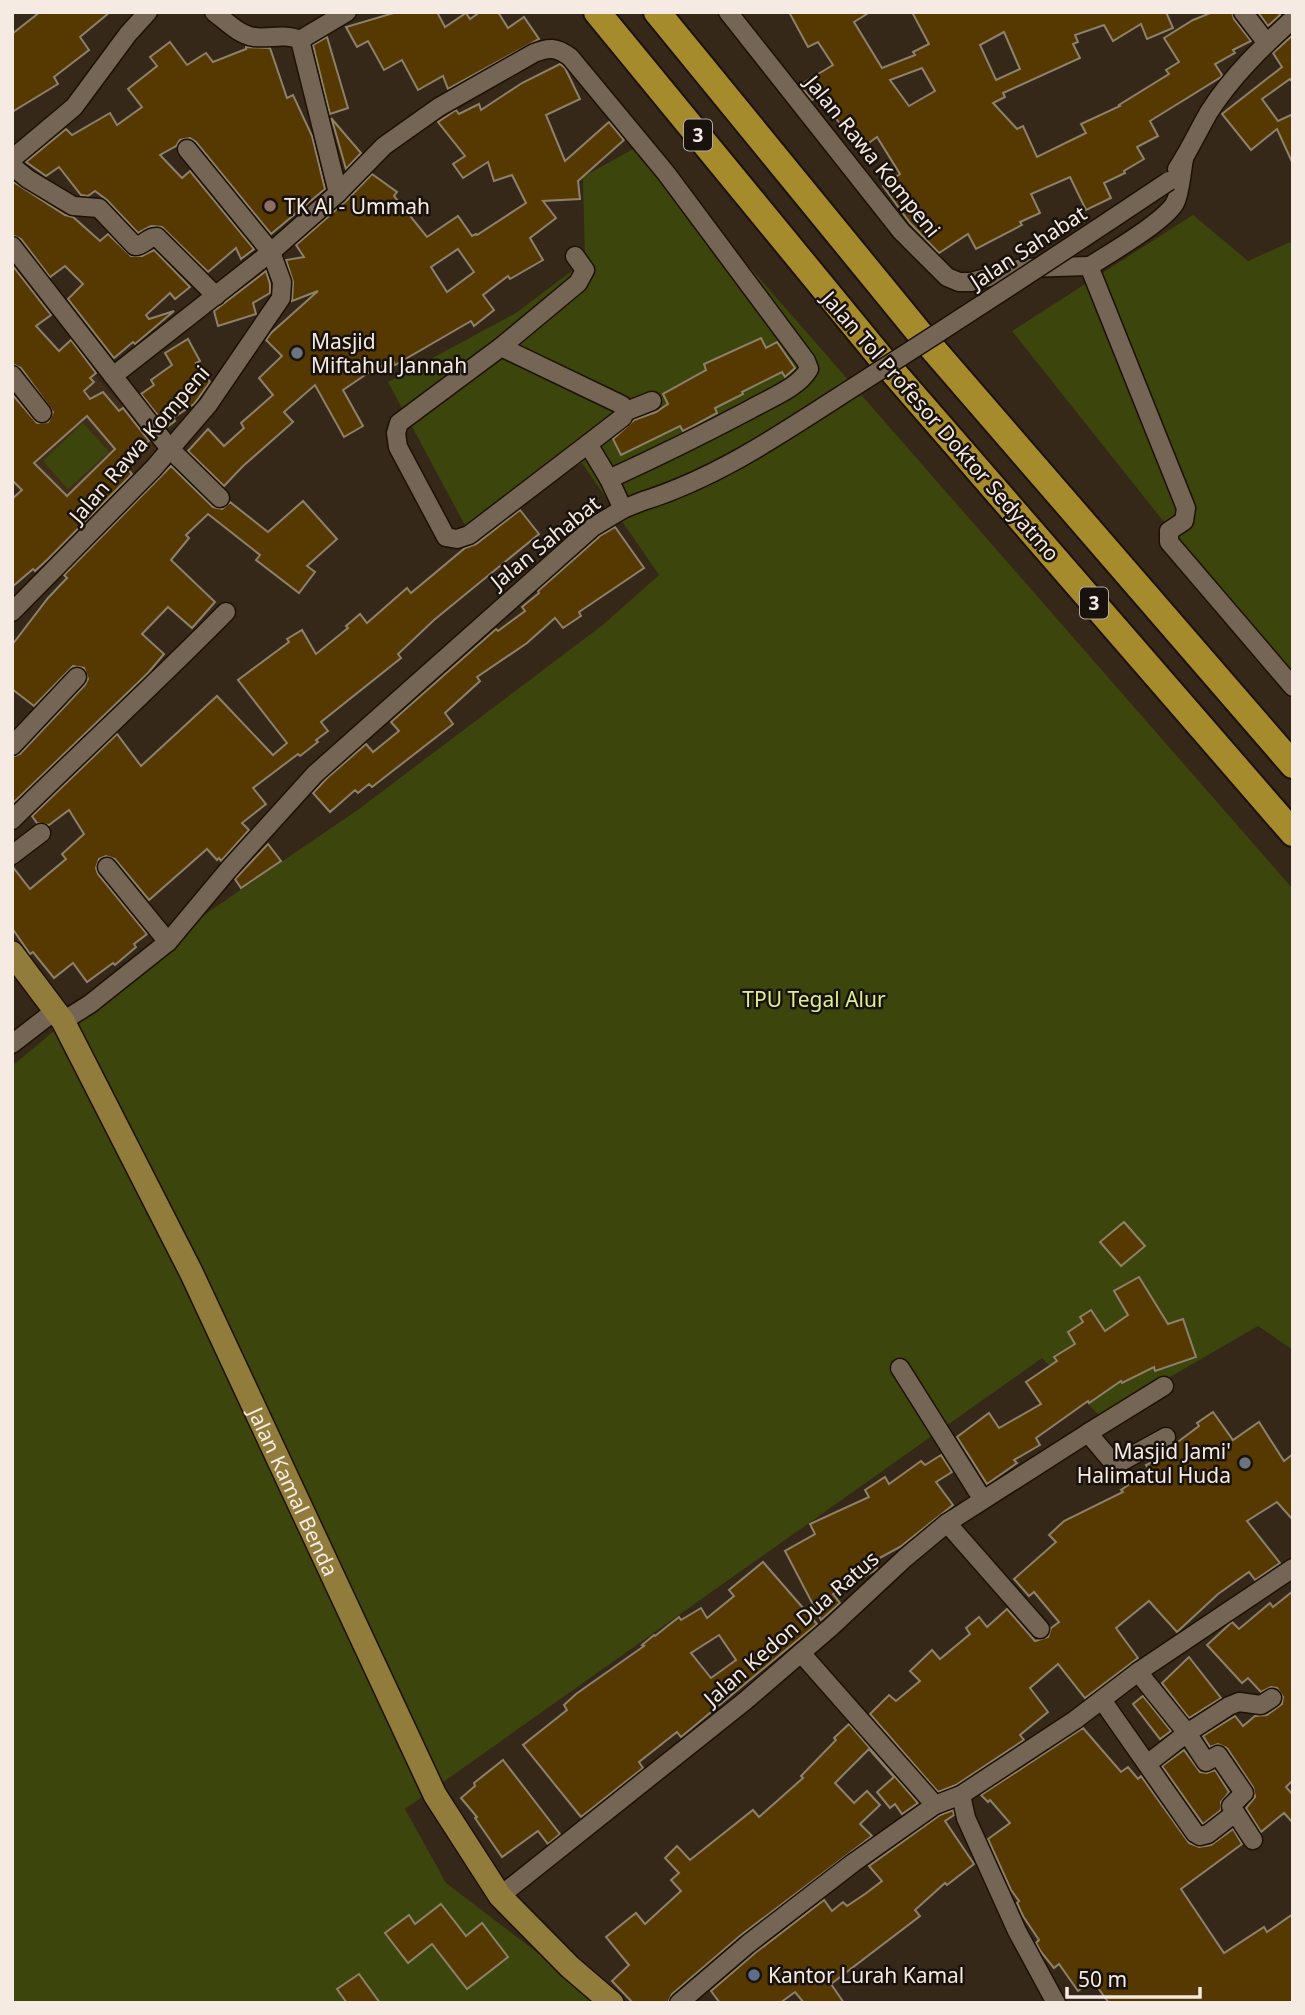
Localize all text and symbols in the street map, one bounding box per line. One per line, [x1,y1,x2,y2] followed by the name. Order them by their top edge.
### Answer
[798,68,947,243] street label: Jalan Rawa Kompeni
[684,119,712,150] road number: 3
[284,192,430,220] place label: TK Al - Ummah
[262,198,278,214] marker: TK Al - Ummah
[963,199,1092,296] street label: Jalan Sahabat
[815,284,1066,567] street label: Jalan Tol Profesor Doktor Sedyatmo
[311,327,467,379] place label: Masjid Miftahul Jannah
[289,345,305,361] marker: Masjid Miftahul Jannah
[61,359,215,530] street label: Jalan Rawa Kompeni
[483,489,606,596] street label: Jalan Sahabat
[1080,588,1108,618] road number: 3
[742,985,886,1013] park label: TPU Tegal Alur
[241,1401,345,1581] street label: Jalan Kamal Benda
[1077,1437,1231,1489] place label: Masjid Jami' Halimatul Huda
[1237,1455,1253,1471] marker: Masjid Jami' Halimatul Huda
[696,1544,884,1713] street label: Jalan Kedon Dua Ratus
[1067,1955,1200,1999] scale bar
[768,1961,964,1989] place label: Kantor Lurah Kamal
[1078,1965,1127,1993] text: 50 m
[746,1967,762,1983] marker: Kantor Lurah Kamal

